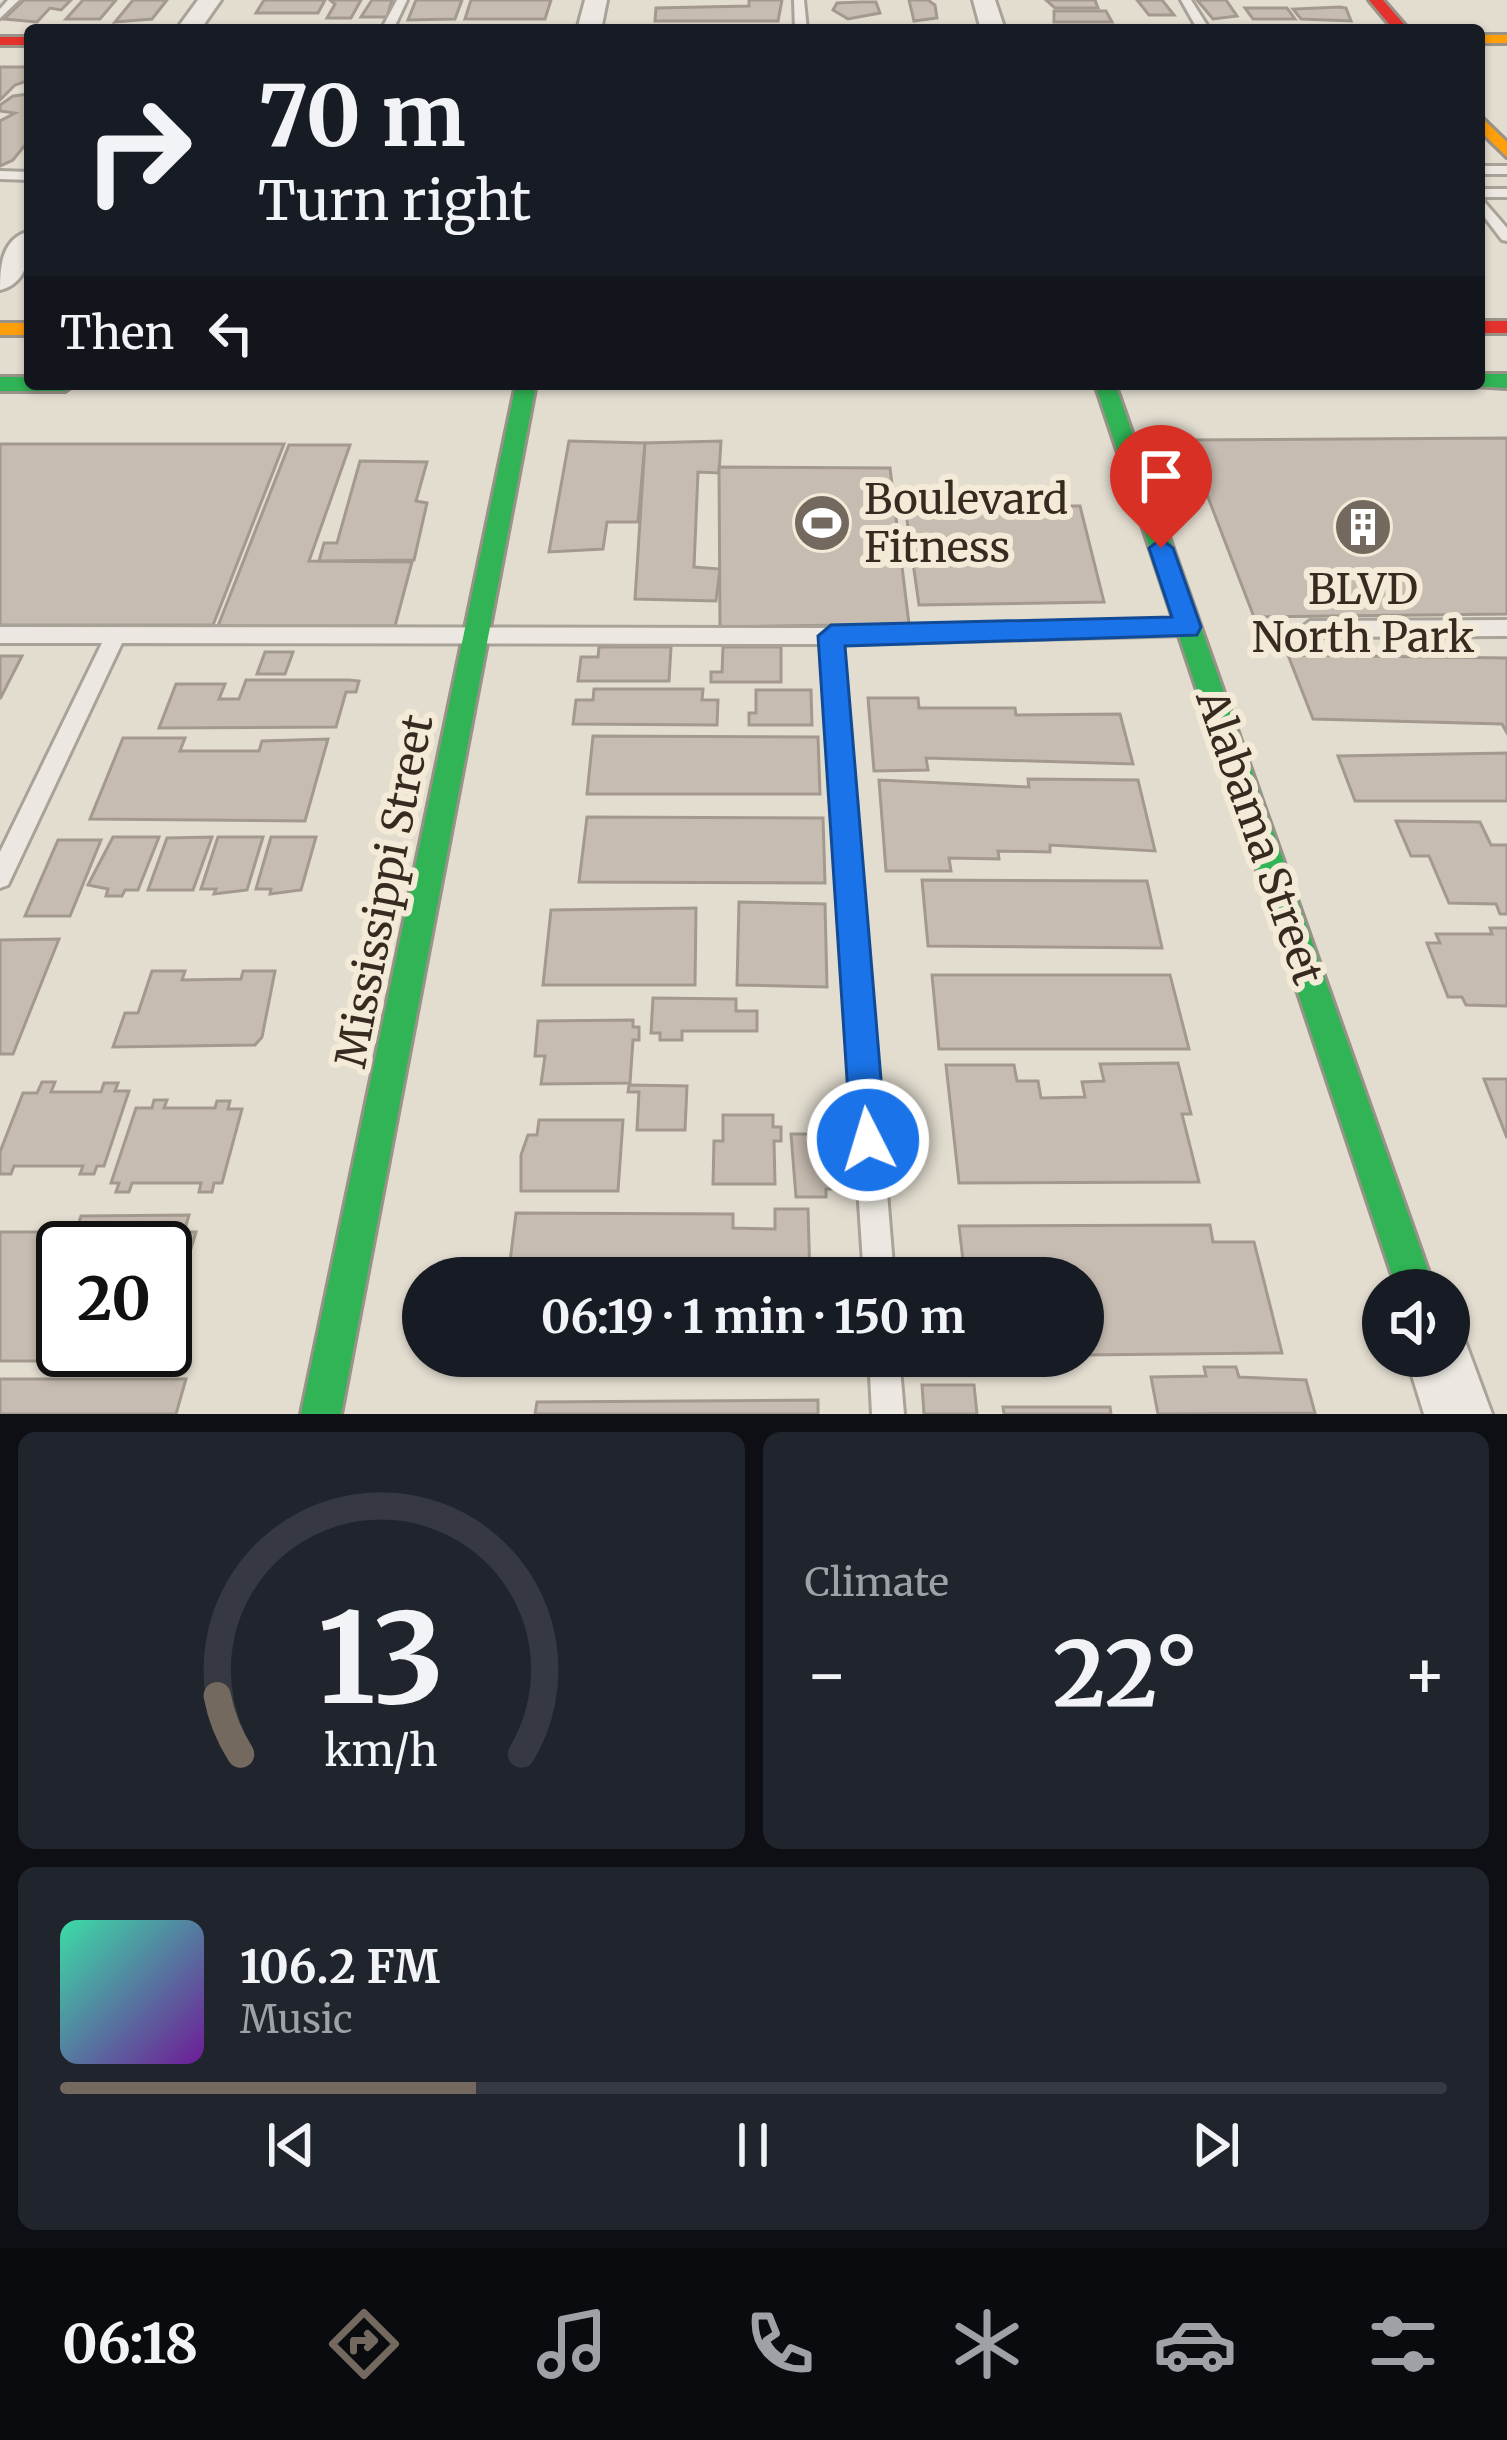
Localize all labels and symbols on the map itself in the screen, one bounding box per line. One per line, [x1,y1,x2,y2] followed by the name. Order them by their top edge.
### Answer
[1110,425,1212,548] pin
[864,473,1068,573] place label: Boulevard Fitness
[791,492,853,554] sports icon: Boulevard Fitness
[1332,496,1394,558] building icon: BLVD North Park
[1252,563,1475,663] place label: BLVD North Park
[1185,682,1335,991] street label: Alabama Street
[324,710,444,1072] street label: Mississippi Street
[805,1077,931,1203] position arrow
[36,1221,192,1377] speed limit sign: 20

